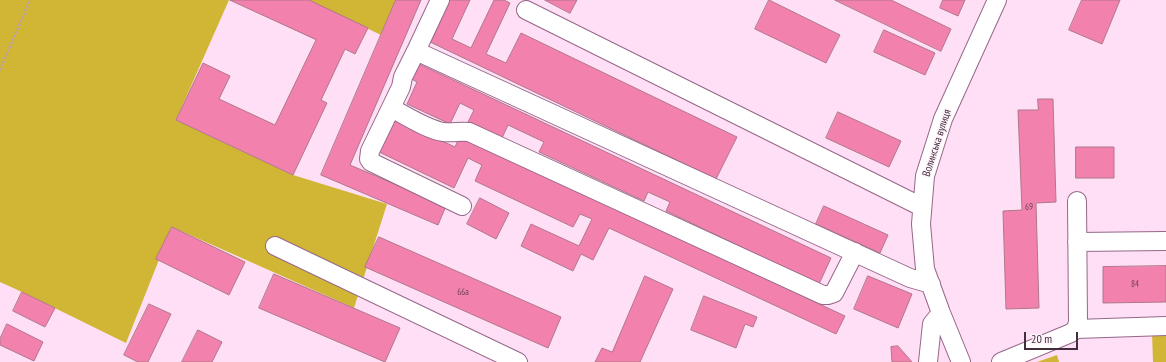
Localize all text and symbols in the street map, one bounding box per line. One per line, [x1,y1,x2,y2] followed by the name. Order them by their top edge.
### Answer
[920,108,954,178] street label: Волинська вулиця
[1025,202,1033,212] house number: 69
[1131,279,1139,289] house number: 84
[457,287,469,297] house number: 66а
[1026,324,1080,350] scale bar
[1031,331,1052,346] text: 20 m

